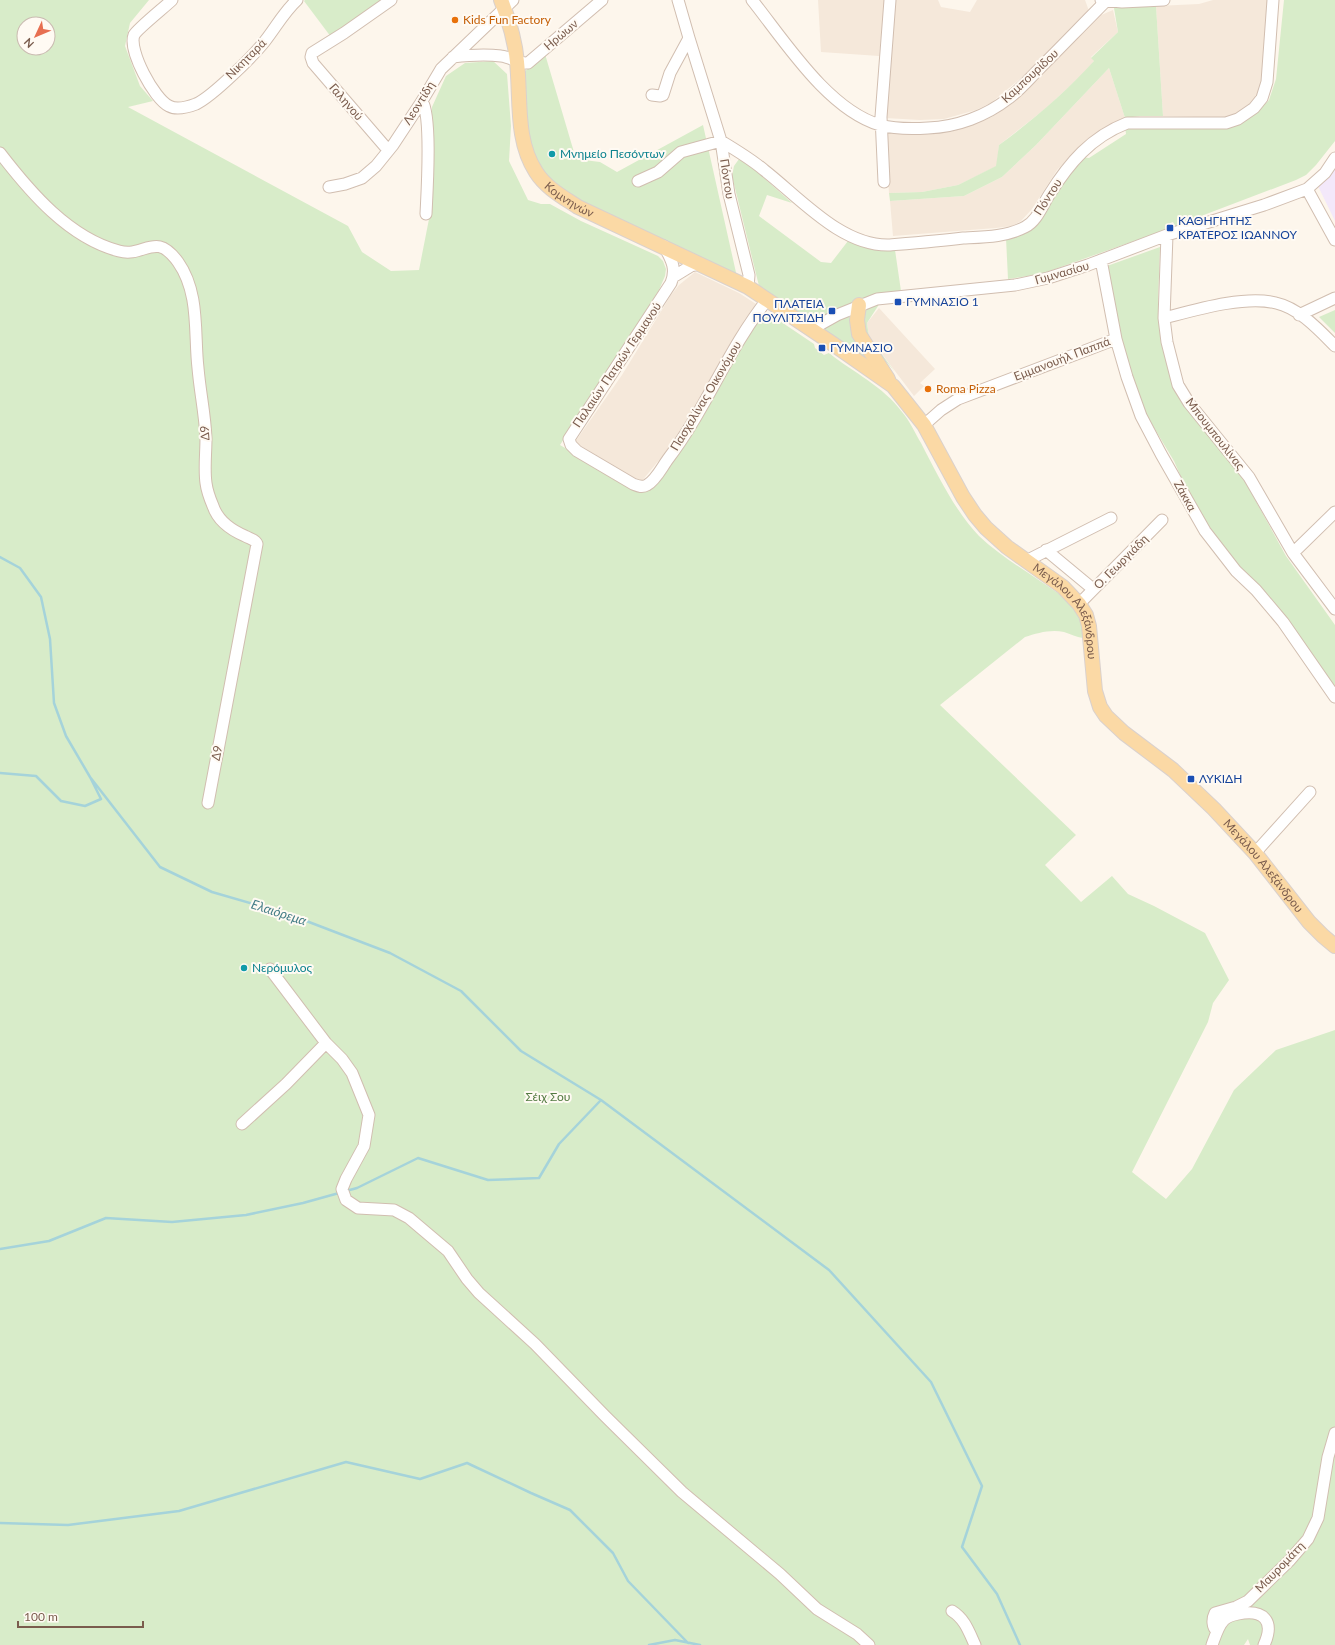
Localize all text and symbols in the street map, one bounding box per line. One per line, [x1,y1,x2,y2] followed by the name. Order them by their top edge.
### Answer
[463,12,552,27] place label: Kids Fun Factory
[450,15,460,25] marker: Kids Fun Factory
[16,16,56,56] north arrow
[540,16,581,53] street label: Ηρώων
[222,35,270,82] street label: Νικηταρά
[21,36,36,51] text: N
[998,45,1061,106] street label: Καμπουρίδου
[399,78,438,127] street label: Λεοντίδη
[326,80,367,123] street label: Γαληνού
[560,146,665,161] place label: Μνημείο Πεσόντων
[547,149,557,159] marker: Μνημείο Πεσόντων
[717,158,738,200] street label: Πόντου
[1030,176,1065,218] street label: Πόντου
[541,178,596,220] street label: Κομνηνών
[1178,213,1297,242] place label: ΚΑΘΗΓΗΤΗΣ ΚΡΑΤΕΡΟΣ ΙΩΑΝΝΟΥ
[1165,223,1175,233] marker: ΚΑΘΗΓΗΤΗΣ ΚΡΑΤΕΡΟΣ ΙΩΑΝΝΟΥ
[1033,258,1091,287] street label: Γυμνασίου
[906,294,979,309] place label: ΓΥΜΝΑΣΙΟ 1
[753,296,825,325] place label: ΠΛΑΤΕΙΑ ΠΟΥΛΙΤΣΙΔΗ
[893,297,903,307] marker: ΓΥΜΝΑΣΙΟ 1
[569,299,664,430] street label: Παλαιών Πατρών Γερμανού
[827,306,837,316] marker: ΠΛΑΤΕΙΑ ΠΟΥΛΙΤΣΙΔΗ
[1012,333,1113,384] street label: Εμμανουήλ Παππά
[667,338,744,453] street label: Πασχαλίνας Οικονόμου
[830,340,893,355] place label: ΓΥΜΝΑΣΙΟ
[817,343,827,353] marker: ΓΥΜΝΑΣΙΟ
[936,381,996,396] place label: Roma Pizza
[923,384,933,394] marker: Roma Pizza
[1183,395,1248,473] street label: Μπουμπουλίνας
[196,425,213,441] street label: Δ9
[1171,478,1200,515] street label: Ζάκκα
[1090,531,1151,592] street label: Ο. Γεωργιάδη
[1030,560,1100,660] street label: Μεγάλου Αλεξάνδρου
[208,744,225,762] street label: Δ9
[1199,771,1242,786] place label: ΛΥΚΙΔΗ
[1186,774,1196,784] marker: ΛΥΚΙΔΗ
[1220,816,1307,915] street label: Μεγάλου Αλεξάνδρου
[249,896,309,928] water label: Ελαιόρεμα
[252,960,313,975] place label: Νερόμυλος
[239,963,249,973] marker: Νερόμυλος
[525,1089,571,1104] park label: Σέιχ Σου
[1252,1538,1308,1595] street label: Μαυρομάτη
[18,1603,143,1629] scale bar
[24,1609,58,1624] text: 100 m

